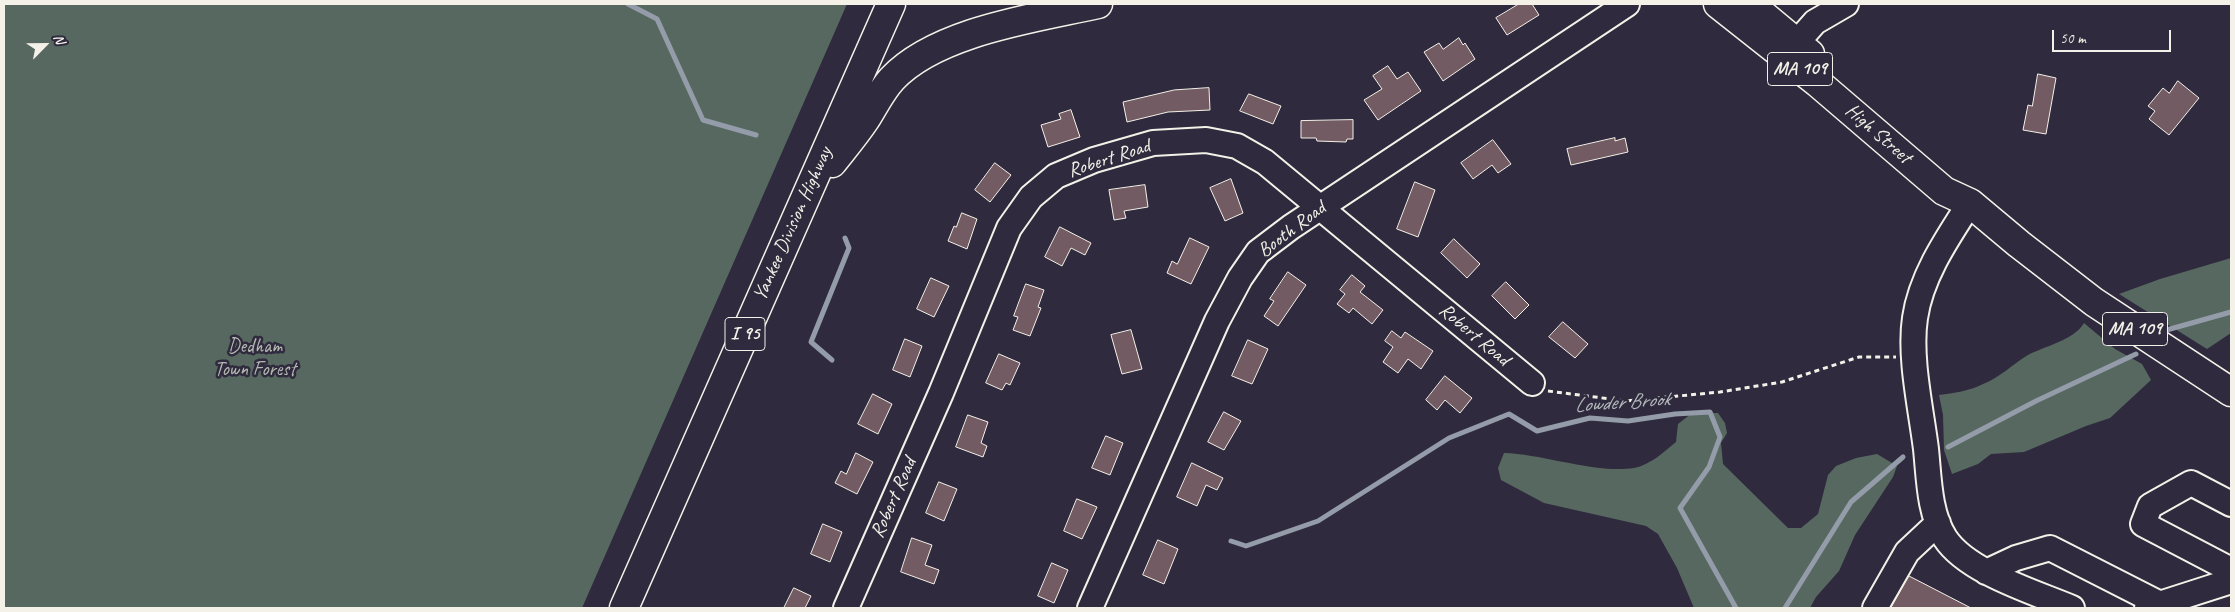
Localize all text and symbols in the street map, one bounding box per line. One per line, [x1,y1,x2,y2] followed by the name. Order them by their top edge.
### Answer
[20,20,70,70] north arrow
[2055,20,2174,52] scale bar
[2060,29,2086,48] text: 50 m
[50,32,69,46] text: N
[1768,52,1832,86] road number: MA 109
[1840,99,1916,169] street label: High Street
[1065,134,1153,184] street label: Robert Road
[748,143,838,305] street label: Yankee Division Highway
[1253,197,1331,263] street label: Booth Road
[1434,299,1514,371] street label: Robert Road
[2102,312,2168,346] road number: MA 109
[725,318,765,350] road number: I 95
[214,335,296,382] park label: Dedham Town Forest
[1573,387,1671,419] water label: Lowder Brook
[866,454,922,542] street label: Robert Road

